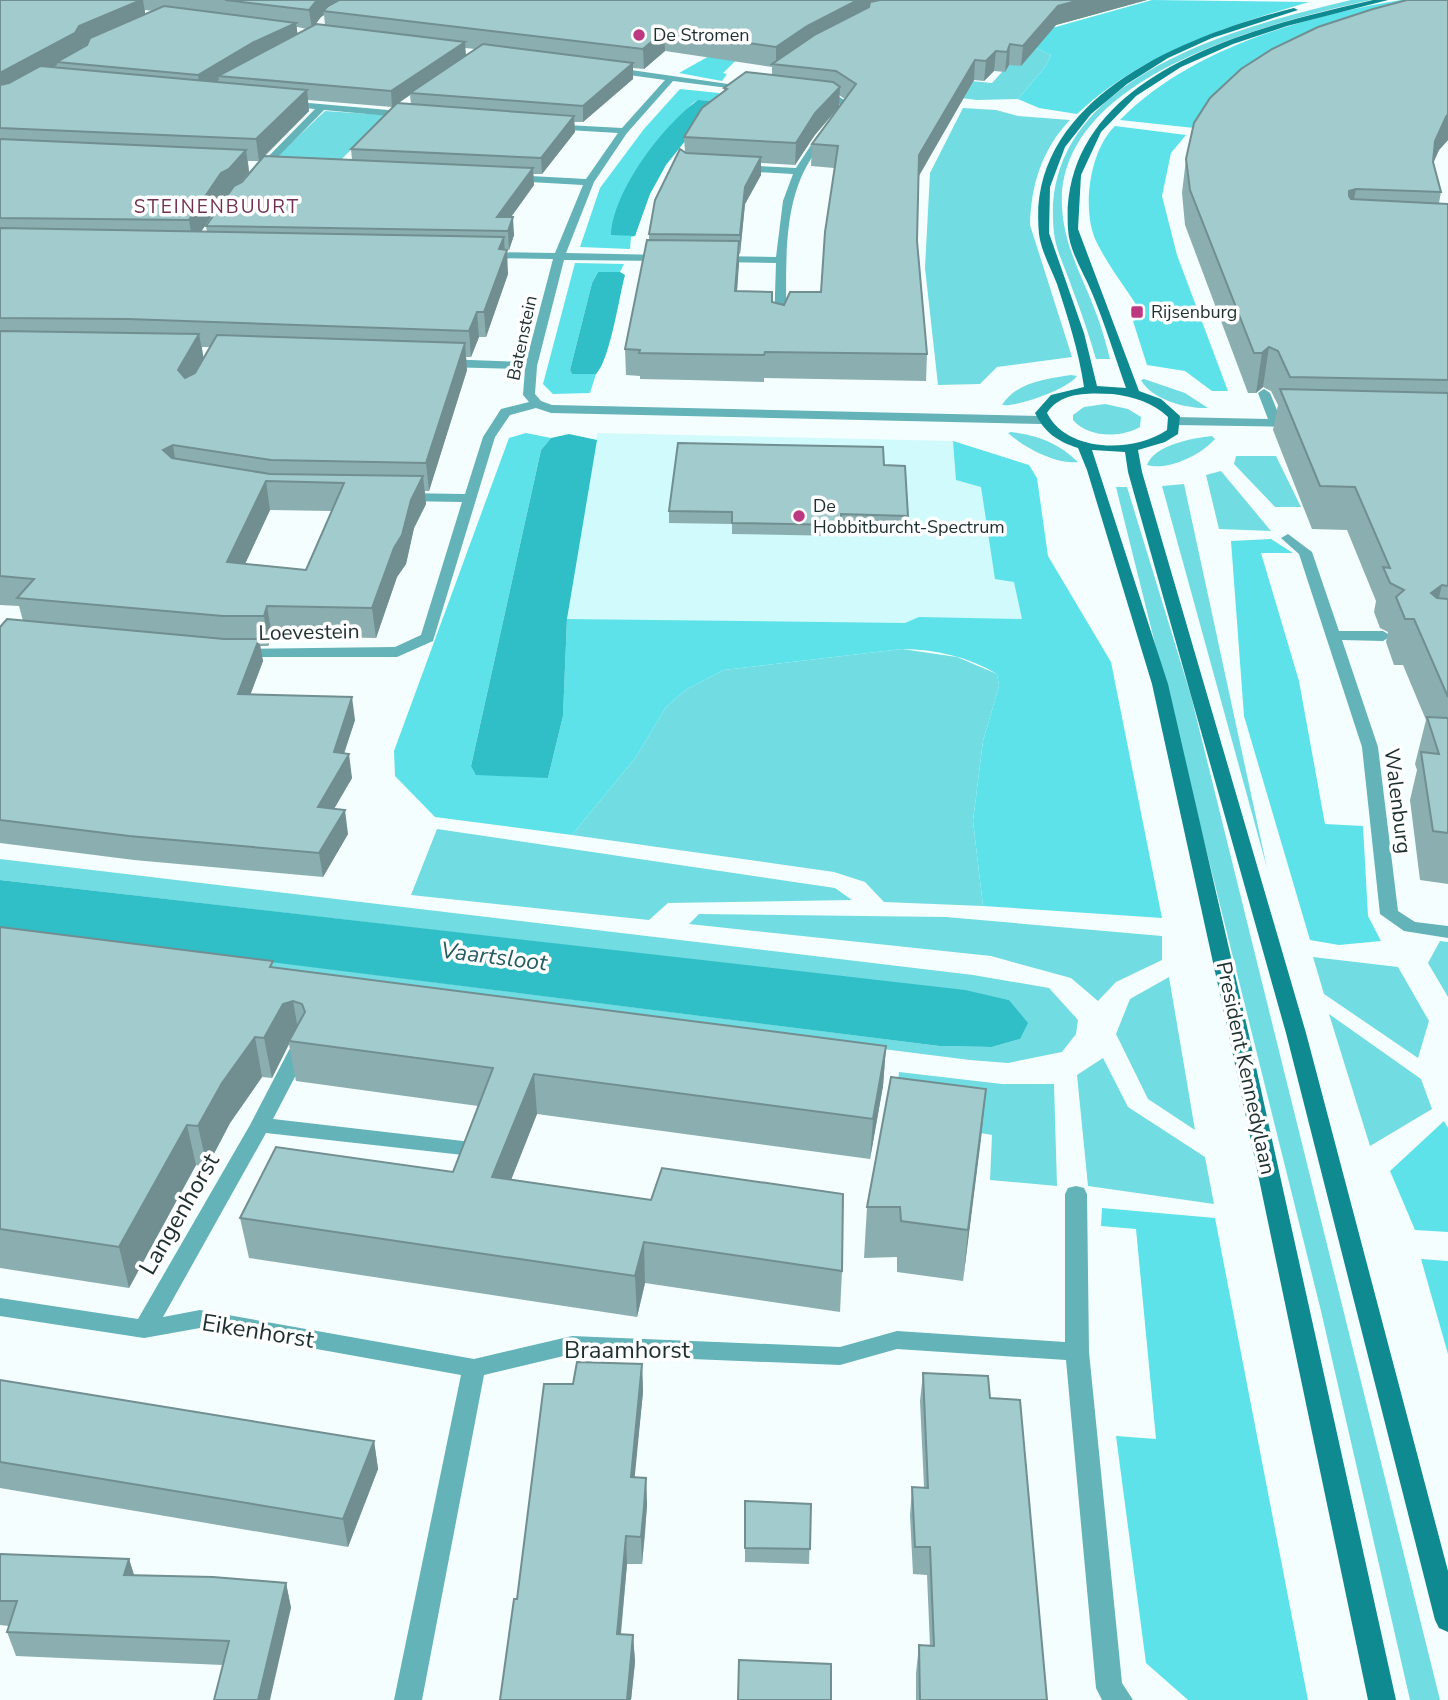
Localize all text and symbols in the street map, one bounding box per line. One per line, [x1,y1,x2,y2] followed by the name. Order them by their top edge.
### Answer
[653,23,749,47] place label: De Stromen
[631,27,647,43] marker: De Stromen
[134,194,300,220] district label: STEINENBUURT
[501,293,543,383] street label: Batenstein
[1151,300,1237,324] place label: Rijsenburg
[1129,304,1145,320] marker: Rijsenburg
[813,494,1005,539] place label: De Hobbitburcht-Spectrum
[791,508,807,524] marker: De Hobbitburcht-Spectrum
[258,617,360,647] street label: Loevestein
[1378,747,1418,855] street label: Walenburg
[439,935,550,979] water label: Vaartsloot
[1210,959,1282,1177] street label: President Kennedylaan
[131,1147,227,1281] street label: Langenhorst
[200,1306,317,1356] street label: Eikenhorst
[564,1334,691,1366] street label: Braamhorst

